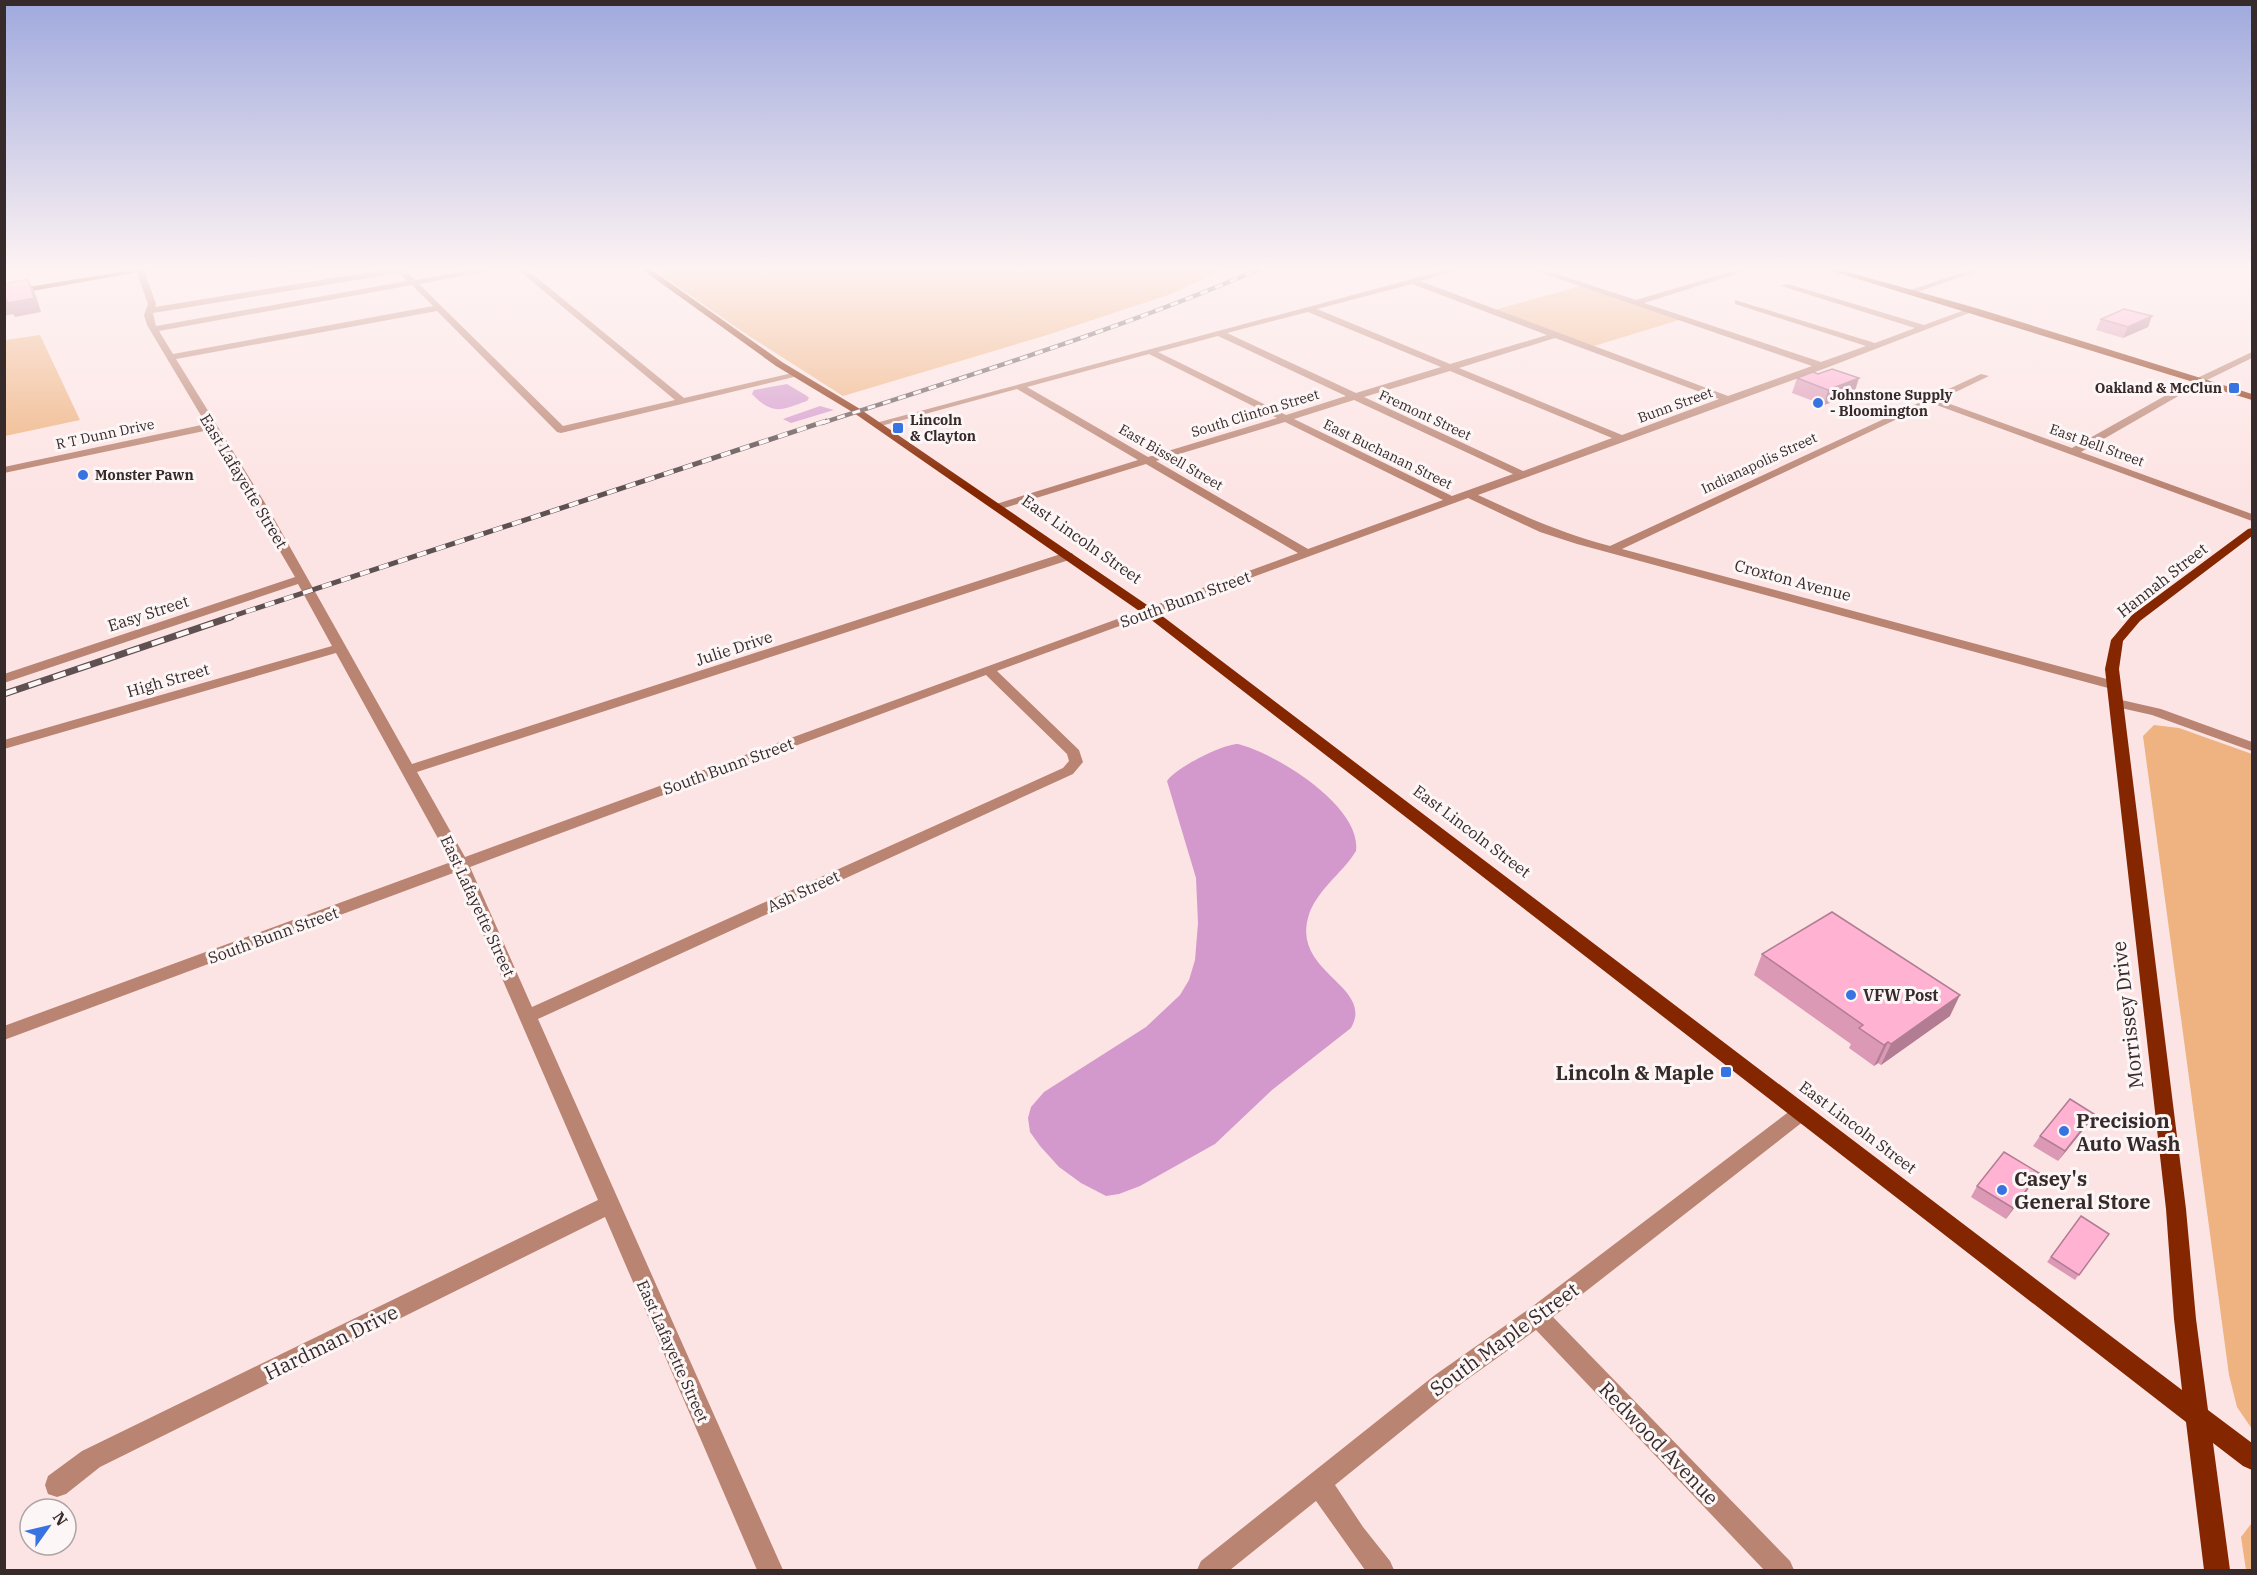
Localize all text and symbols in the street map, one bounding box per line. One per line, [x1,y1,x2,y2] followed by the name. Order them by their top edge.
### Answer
[2095,379,2222,397] place label: Oakland & McClun
[2227,381,2241,395] marker: Oakland & McClun
[1635,383,1715,427] street label: Bunn Street
[1189,385,1321,441] street label: South Clinton Street
[1376,386,1474,444] street label: Fremont Street
[1830,386,1953,420] place label: Johnstone Supply - Bloomington
[1811,396,1825,410] marker: Johnstone Supply - Bloomington
[196,410,292,552] street label: East Lafayette Street
[910,411,976,445] place label: Lincoln & Clayton
[54,415,156,453] street label: R T Dunn Drive
[1321,415,1455,493] street label: East Buchanan Street
[1116,420,1226,494] street label: East Bissell Street
[2047,420,2147,470] street label: East Bell Street
[891,421,905,435] marker: Lincoln & Clayton
[1698,428,1820,498] street label: Indianapolis Street
[95,466,194,484] place label: Monster Pawn
[76,468,90,482] marker: Monster Pawn
[1018,490,1146,588] street label: East Lincoln Street
[2113,538,2211,621] street label: Hannah Street
[1733,555,1853,605] street label: Croxton Avenue
[1117,566,1253,632] street label: South Bunn Street
[105,590,191,635] street label: Easy Street
[693,626,775,670] street label: Julie Drive
[124,659,212,701] street label: High Street
[660,733,796,799] street label: South Bunn Street
[1409,780,1535,882] street label: East Lincoln Street
[436,832,520,980] street label: East Lafayette Street
[764,865,843,916] street label: Ash Street
[205,902,341,968] street label: South Bunn Street
[2105,940,2149,1090] street label: Morrissey Drive
[1863,985,1938,1005] place label: VFW Post
[1844,988,1858,1002] marker: VFW Post
[1556,1059,1714,1086] place label: Lincoln & Maple
[1719,1065,1733,1079] marker: Lincoln & Maple
[1795,1076,1921,1178] street label: East Lincoln Street
[2076,1107,2181,1157] place label: Precision Auto Wash
[2057,1124,2071,1138] marker: Precision Auto Wash
[2014,1165,2151,1215] place label: Casey's General Store
[1995,1183,2009,1197] marker: Casey's General Store
[1424,1276,1584,1402] street label: South Maple Street
[633,1277,714,1426] street label: East Lafayette Street
[260,1298,402,1386] street label: Hardman Drive
[1593,1375,1725,1511] street label: Redwood Avenue
[18,1497,78,1557] north arrow
[49,1508,72,1529] text: N

